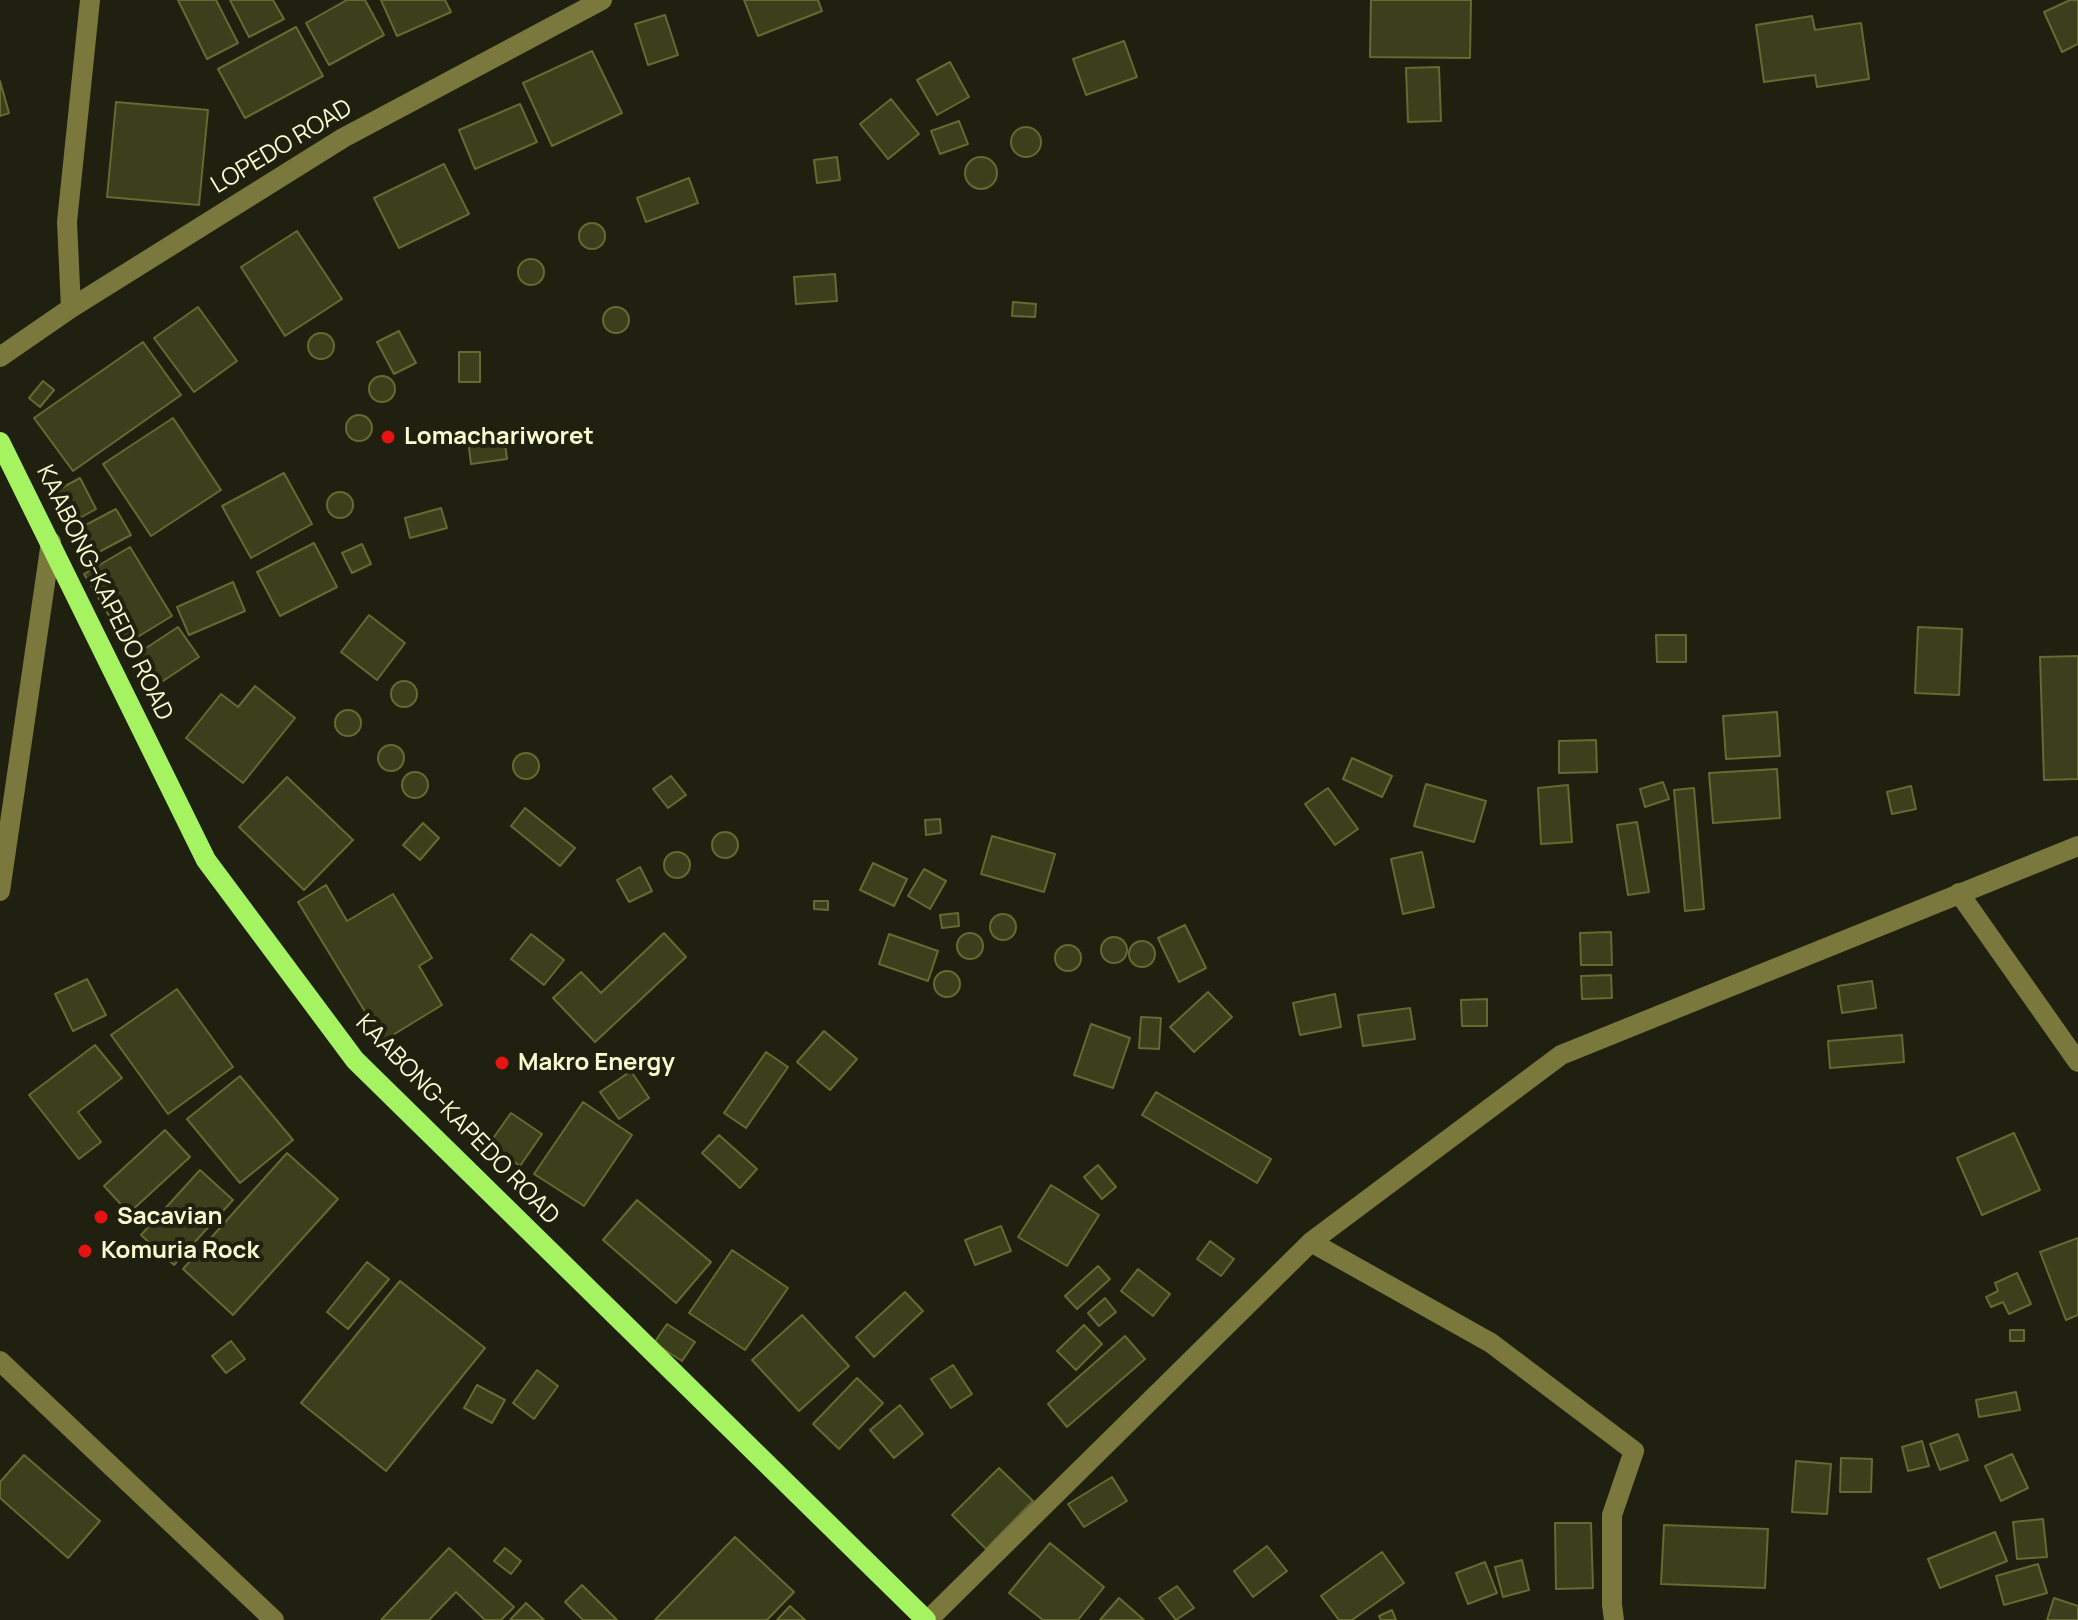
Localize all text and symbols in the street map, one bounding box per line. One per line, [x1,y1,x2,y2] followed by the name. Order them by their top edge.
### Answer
[206,94,358,200] street label: LOPEDO ROAD
[404,423,594,451] place label: Lomachariworet
[379,428,397,446] marker: Lomachariworet
[30,461,178,725] street label: KAABONG-KAPEDO ROAD
[349,1009,565,1231] street label: KAABONG-KAPEDO ROAD
[518,1049,675,1077] place label: Makro Energy
[493,1054,511,1072] marker: Makro Energy
[117,1203,222,1231] place label: Sacavian
[92,1208,110,1226] marker: Sacavian
[101,1237,259,1265] place label: Komuria Rock
[76,1242,94,1260] marker: Komuria Rock

